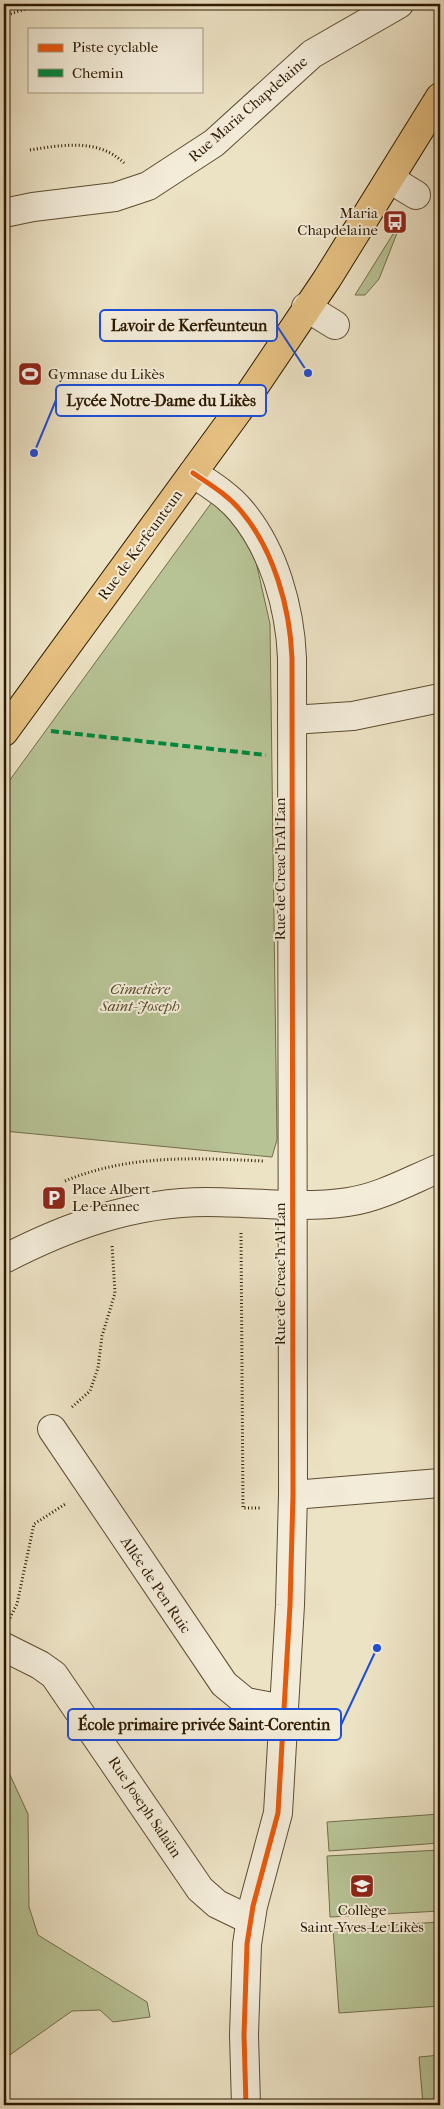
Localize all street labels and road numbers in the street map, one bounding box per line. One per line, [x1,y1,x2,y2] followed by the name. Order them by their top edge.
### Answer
[185,52,312,166] street label: Rue Maria Chapdelaine
[94,486,186,604] street label: Rue de Kerfeunteun
[271,797,289,940] street label: Rue de Creac'h Al Lan
[271,1202,289,1345] street label: Rue de Creac'h Al Lan
[116,1532,195,1637] street label: Allée de Pen Ruic
[105,1753,186,1861] street label: Rue Joseph Salaün

